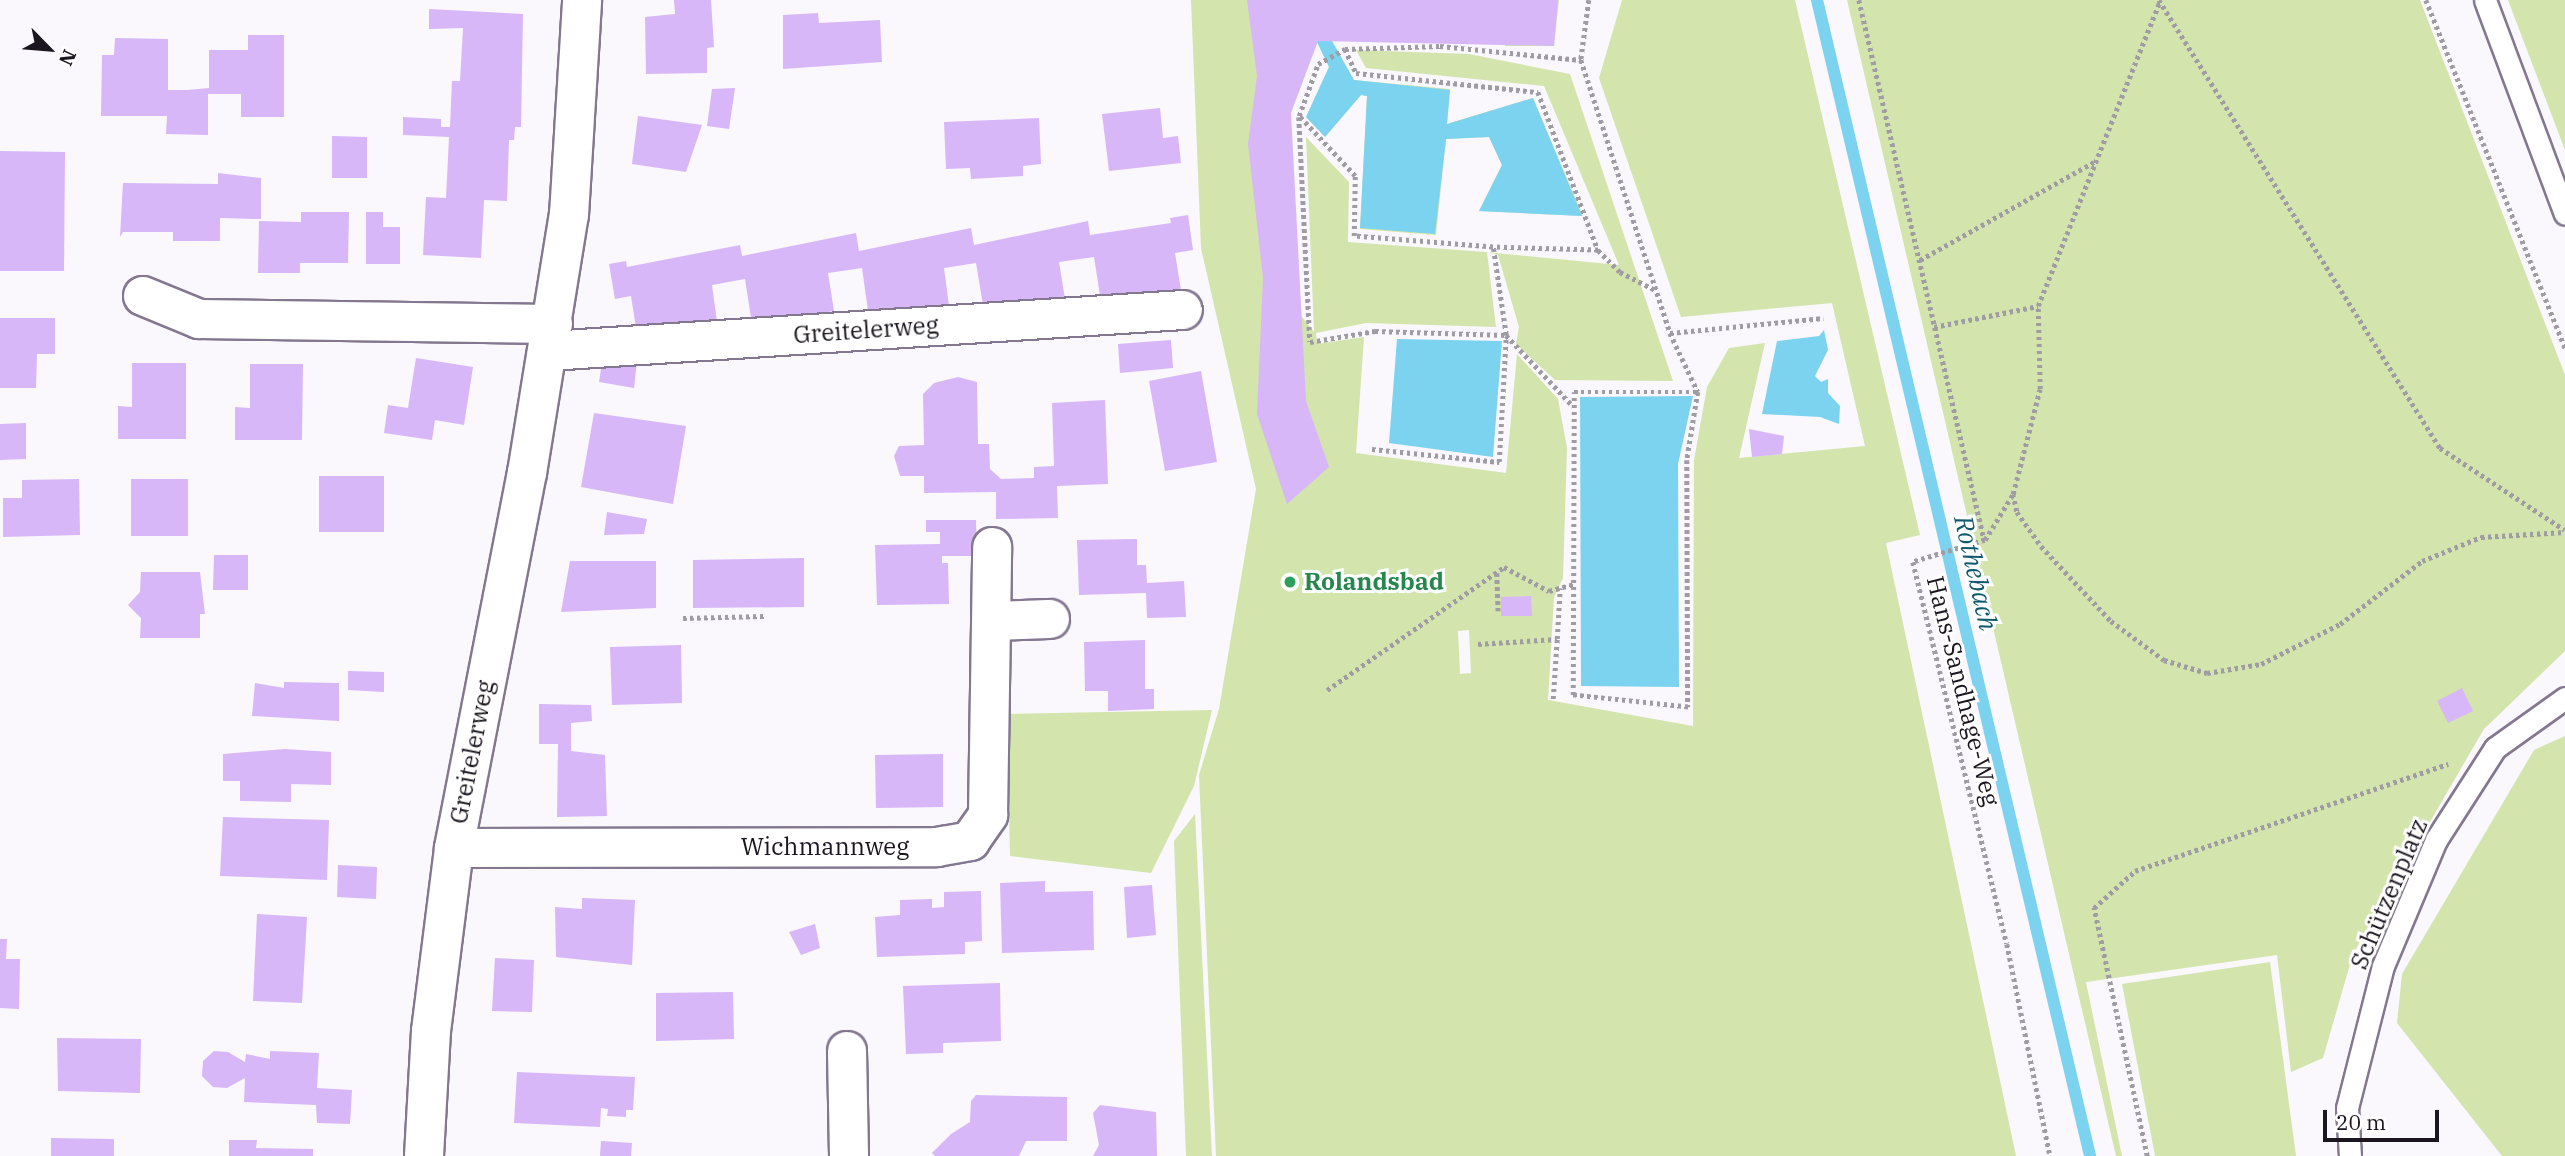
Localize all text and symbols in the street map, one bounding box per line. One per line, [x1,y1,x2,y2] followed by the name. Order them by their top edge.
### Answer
[14,14,84,84] north arrow
[54,46,82,70] text: N
[792,311,940,349] street label: Greitelerweg
[1948,513,2004,633] water label: Rothebach
[1304,568,1444,596] place label: Rolandsbad
[1921,573,2005,809] street label: Hans-Sandhage-Weg
[1282,574,1298,590] marker: Rolandsbad
[444,678,500,826] street label: Greitelerweg
[2344,815,2434,973] street label: Schützenplatz
[741,833,909,861] street label: Wichmannweg
[2327,1096,2442,1140] scale bar
[2336,1108,2386,1136] text: 20 m

